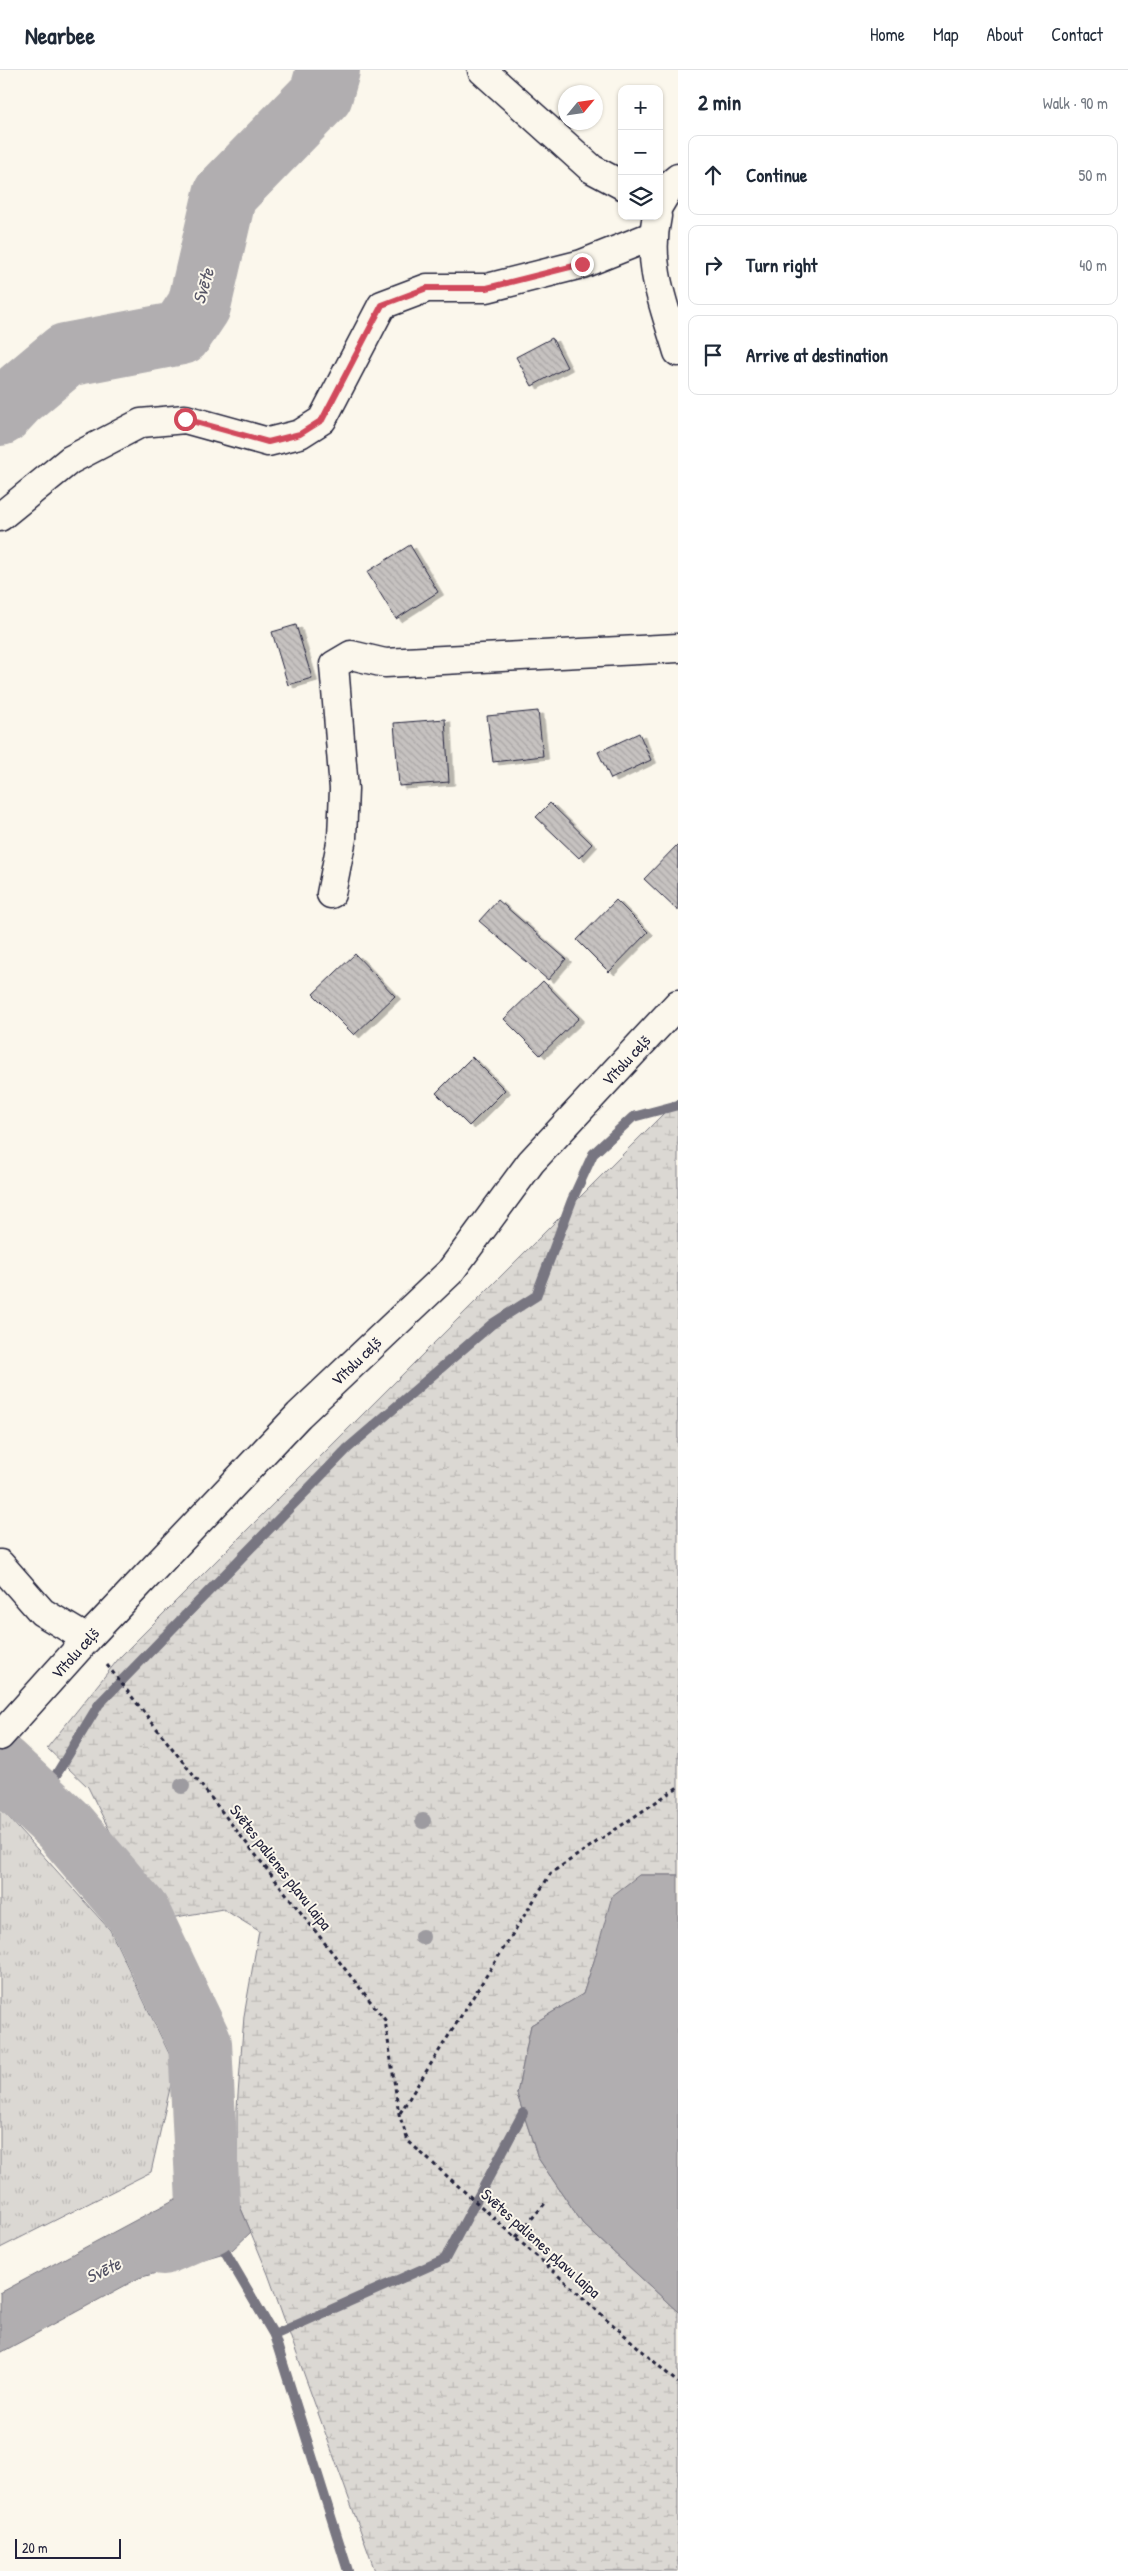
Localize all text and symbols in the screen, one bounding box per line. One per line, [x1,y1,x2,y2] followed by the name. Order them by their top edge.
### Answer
[25,19,95,51] text: Nearbee
[870,22,905,47] text: Home
[933,22,958,47] text: Map
[986,22,1023,47] text: About
[1051,22,1103,47] text: Contact
[558,85,603,130] north arrow
[618,85,663,220] map controls
[618,85,663,130] button: +
[698,88,741,117] text: 2 min
[1043,92,1108,114] text: Walk · 90 m
[618,130,663,175] button: −
[699,161,727,189] icon: ahead
[746,162,807,188] text: Continue
[1079,164,1107,186] text: 50 m
[618,175,663,220] button: layers
[699,251,727,279] icon: right
[746,252,817,278] text: Turn right
[571,253,594,276] route end
[1079,254,1107,276] text: 40 m
[186,264,220,307] water label: Svēte
[699,341,727,369] icon: arrive
[746,342,888,368] text: Arrive at destination
[174,408,197,431] route start
[597,1030,655,1090] street label: Vītolu ceļš
[326,1332,386,1390] street label: Vītolu ceļš
[46,1623,104,1683] street label: Vītolu ceļš
[225,1800,337,1934] street label: Svētes palienes pļavu laipa
[477,2183,605,2303] street label: Svētes palienes pļavu laipa
[81,2251,125,2289] water label: Svēte
[15,2536,121,2559] scale bar
[22,2538,48,2557] text: 20 m

